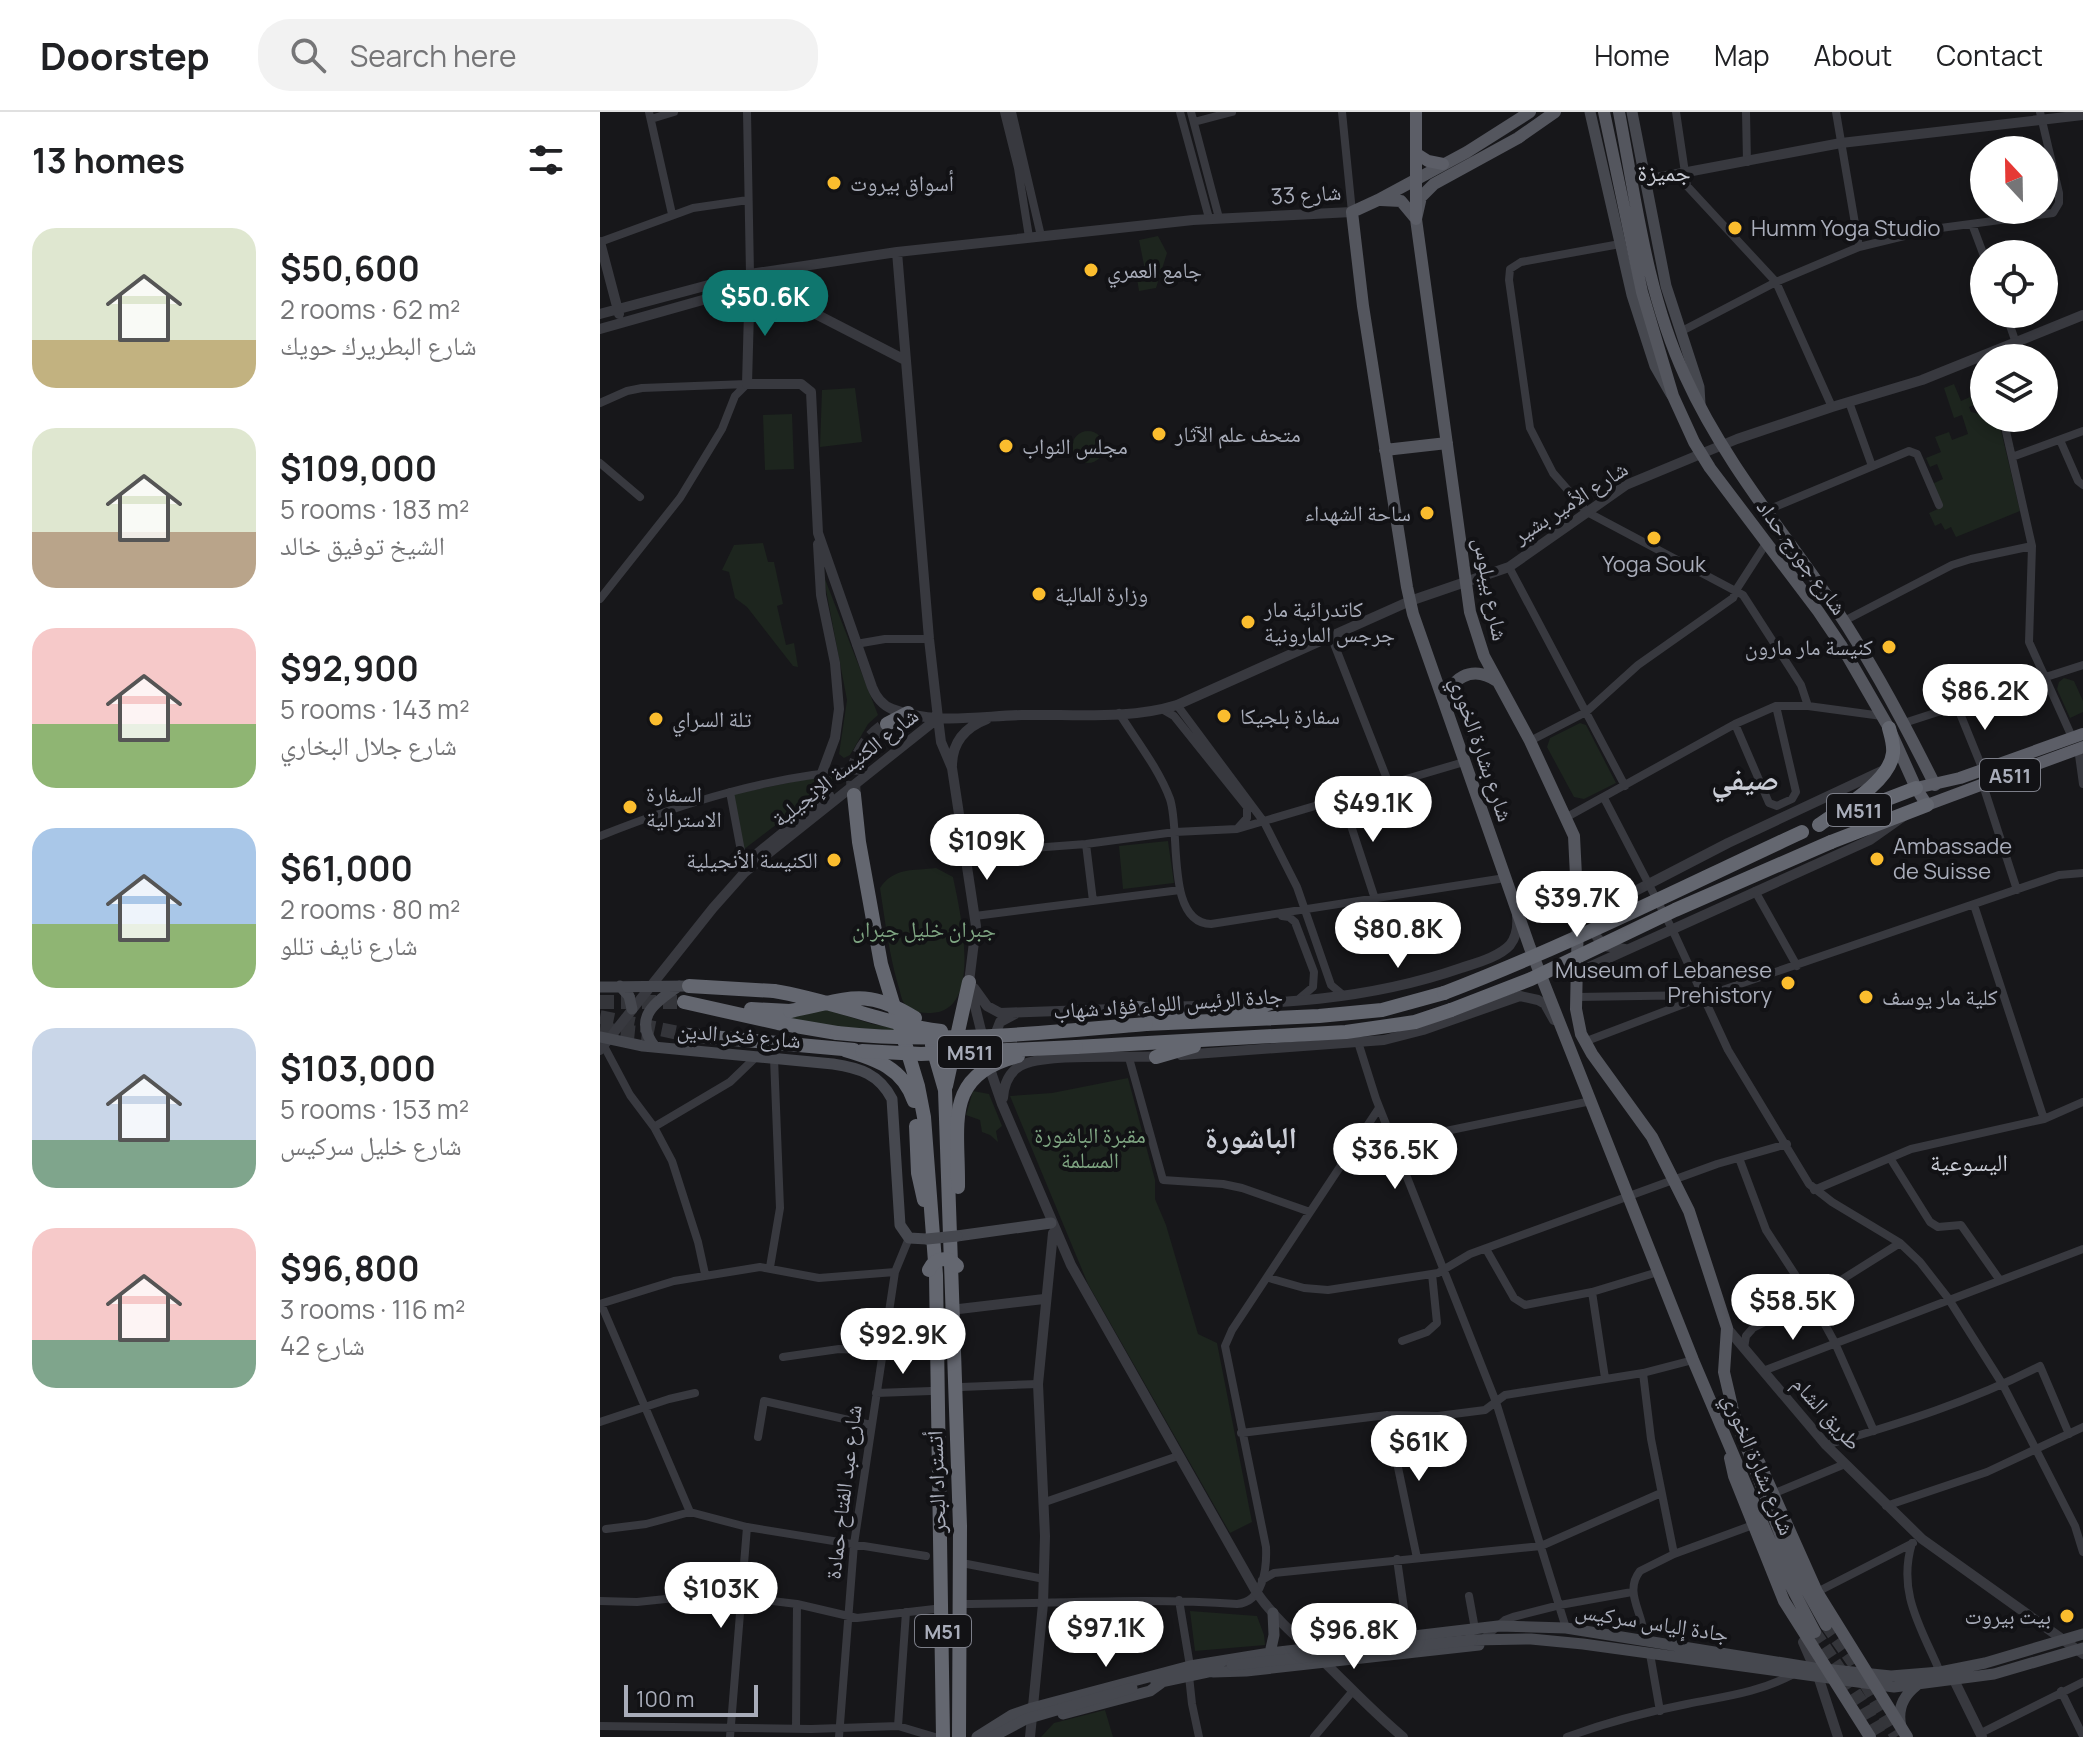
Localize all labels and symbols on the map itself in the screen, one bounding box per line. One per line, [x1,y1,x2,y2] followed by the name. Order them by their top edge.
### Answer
[1970,136,2058,224] north arrow
[1637,155,1691,188] district label: جميزة
[850,168,954,198] place label: أسواق بيروت
[825,174,843,192] marker: أسواق بيروت
[1270,177,1342,211] street label: شارع 33
[1751,213,1941,243] place label: Humm Yoga Studio
[1726,219,1744,237] marker: Humm Yoga Studio
[1107,255,1202,288] place label: جامع العمري
[1082,261,1100,279] marker: جامع العمري
[700,270,830,338] pin: $50.6K
[1174,419,1301,449] place label: متحف علم الآثار
[1150,425,1168,443] marker: متحف علم الآثار
[1022,431,1128,461] place label: مجلس النواب
[997,437,1015,455] marker: مجلس النواب
[1506,454,1633,551] street label: شارع الأمير بشير
[1750,493,1854,621] street label: شارع جورج حداد
[1304,498,1411,528] place label: ساحة الشهداء
[1418,504,1436,522] marker: ساحة الشهداء
[1645,529,1663,547] marker: Yoga Souk
[1466,535,1516,643] street label: شارع بيبلوس
[1602,549,1707,579] place label: Yoga Souk
[1055,579,1148,609] place label: وزارة المالية
[1030,585,1048,603] marker: وزارة المالية
[1263,594,1395,649] place label: كاتدرائية مار جرجس المارونية
[1239,613,1257,631] marker: كاتدرائية مار جرجس المارونية
[1745,632,1873,662] place label: كنيسة مار مارون
[1880,638,1898,656] marker: كنيسة مار مارون
[1920,664,2050,732] pin: $86.2K
[1441,673,1521,826] street label: شارع بشارة الخوري
[766,700,924,834] street label: شارع الكنيسة الإنجيلية
[1240,701,1340,731] place label: سفارة بلجيكا
[672,704,752,737] place label: تلة السراي
[1215,707,1233,725] marker: سفارة بلجيكا
[647,710,665,728] marker: تلة السراي
[1711,758,1779,803] district label: صيفي
[1980,759,2040,791] road number: A511
[1308,776,1438,844] pin: $49.1K
[646,779,722,834] place label: السفارة الاسترالية
[1827,794,1891,826] road number: M511
[621,798,639,816] marker: السفارة الاسترالية
[931,814,1043,882] pin: $109K
[1893,831,2012,886] place label: Ambassade de Suisse
[686,845,818,875] place label: الكنيسة الأنجيلية
[1868,850,1886,868] marker: Ambassade de Suisse
[825,851,843,869] marker: الكنيسة الأنجيلية
[1512,871,1642,939] pin: $39.7K
[1333,902,1463,970] pin: $80.8K
[852,914,996,944] park label: جبران خليل جبران
[1555,955,1772,1010] place label: Museum of Lebanese Prehistory
[1779,974,1797,992] marker: Museum of Lebanese Prehistory
[1052,980,1284,1026] street label: جادة الرئيس اللواء فؤاد شهاب
[1882,982,1998,1012] place label: كلية مار يوسف
[1857,988,1875,1006] marker: كلية مار يوسف
[676,1015,802,1055] street label: شارع فخر الدين
[938,1036,1002,1068] road number: M511
[1205,1116,1297,1157] district label: الباشورة
[1034,1120,1146,1175] park label: مقبرة الباشورة المسلمة
[1330,1123,1460,1191] pin: $36.5K
[1930,1145,2008,1178] district label: اليسوعية
[1728,1274,1858,1342] pin: $58.5K
[838,1308,968,1376] pin: $92.9K
[1786,1369,1868,1457] street label: طريق الشام
[1713,1389,1802,1540] street label: شارع بشارة الخوري
[817,1403,869,1581] street label: شارع عبد الفتاح حمادة
[1372,1415,1466,1483] pin: $61K
[919,1430,953,1535] street label: أتستراد البحر
[665,1562,777,1630] pin: $103K
[1573,1595,1731,1649] street label: جادة إلياس سركيس
[1041,1601,1171,1669] pin: $97.1K
[1965,1601,2051,1631] place label: بيت بيروت
[1289,1603,1419,1671] pin: $96.8K
[2058,1607,2076,1625] marker: بيت بيروت
[915,1615,971,1647] road number: M51
[624,1681,758,1717] scale bar

